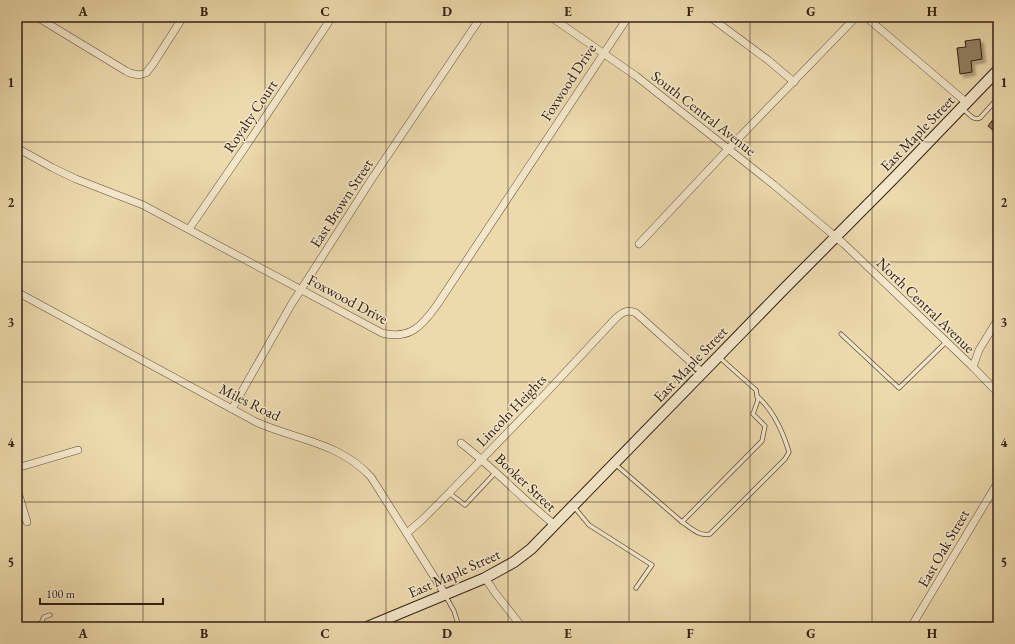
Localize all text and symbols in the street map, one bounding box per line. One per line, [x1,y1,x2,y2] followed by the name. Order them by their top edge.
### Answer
[77,3,88,20] text: A
[200,3,208,20] text: B
[320,3,330,20] text: C
[442,3,452,20] text: D
[564,3,572,20] text: E
[686,3,694,20] text: F
[806,3,816,20] text: G
[927,3,938,20] text: H
[536,40,600,124] street label: Foxwood Drive
[648,66,760,160] street label: South Central Avenue
[8,74,15,91] text: 1
[1001,74,1008,91] text: 1
[219,76,281,156] street label: Royalty Court
[876,91,958,175] street label: East Maple Street
[305,155,377,251] street label: East Brown Street
[8,194,15,211] text: 2
[1001,194,1008,211] text: 2
[873,253,979,357] street label: North Central Avenue
[305,270,391,328] street label: Foxwood Drive
[8,314,15,331] text: 3
[1001,314,1008,331] text: 3
[649,322,731,406] street label: East Maple Street
[472,370,550,450] street label: Lincoln Heights
[216,379,284,425] street label: Miles Road
[8,434,15,451] text: 4
[1001,434,1008,451] text: 4
[491,449,561,515] street label: Booker Street
[913,505,973,590] street label: East Oak Street
[405,544,503,602] street label: East Maple Street
[8,554,14,571] text: 5
[1001,554,1007,571] text: 5
[40,580,163,606] scale bar
[46,586,76,602] text: 100 m
[77,625,88,642] text: A
[200,625,208,642] text: B
[320,625,330,642] text: C
[442,625,452,642] text: D
[564,625,572,642] text: E
[686,625,694,642] text: F
[806,625,816,642] text: G
[927,625,938,642] text: H

